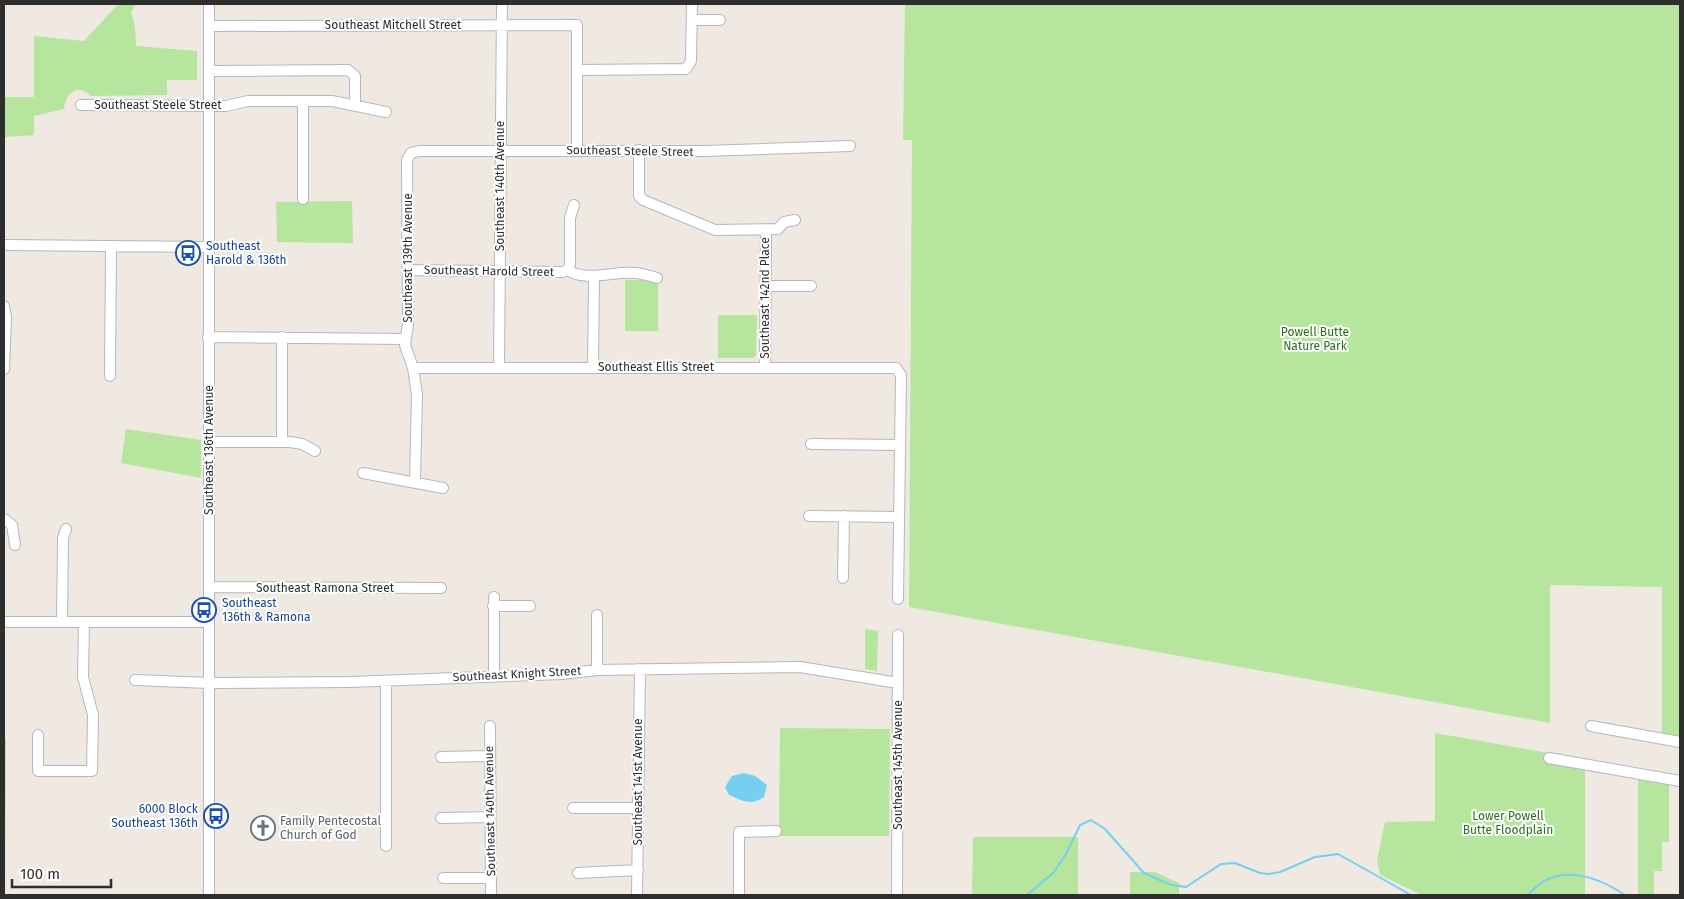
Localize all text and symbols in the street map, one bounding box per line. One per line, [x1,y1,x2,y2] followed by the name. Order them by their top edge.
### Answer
[325,18,462,32] street label: Southeast Mitchell Street
[94,98,222,112] street label: Southeast Steele Street
[493,121,507,251] street label: Southeast 140th Avenue
[566,143,694,159] street label: Southeast Steele Street
[401,193,415,323] street label: Southeast 139th Avenue
[758,237,772,359] street label: Southeast 142nd Place
[206,239,287,267] place label: Southeast Harold & 136th
[175,240,201,266] bus stop icon: Southeast Harold & 136th
[424,263,555,279] street label: Southeast Harold Street
[1281,325,1349,353] park label: Powell Butte Nature Park
[598,360,715,374] street label: Southeast Ellis Street
[202,385,216,515] street label: Southeast 136th Avenue
[256,581,395,595] street label: Southeast Ramona Street
[222,596,311,624] place label: Southeast 136th & Ramona
[191,597,217,623] bus stop icon: Southeast 136th & Ramona
[452,664,582,684] street label: Southeast Knight Street
[891,700,905,830] street label: Southeast 145th Avenue
[631,719,645,845] street label: Southeast 141st Avenue
[482,746,498,876] street label: Southeast 140th Avenue
[111,802,199,830] place label: 6000 Block Southeast 136th
[203,803,229,829] bus stop icon: 6000 Block Southeast 136th
[1463,809,1553,837] park label: Lower Powell Butte Floodplain
[280,814,381,842] place label: Family Pentecostal Church of God
[250,815,276,841] church icon: Family Pentecostal Church of God
[12,856,111,888] scale bar
[20,865,60,883] text: 100 m

